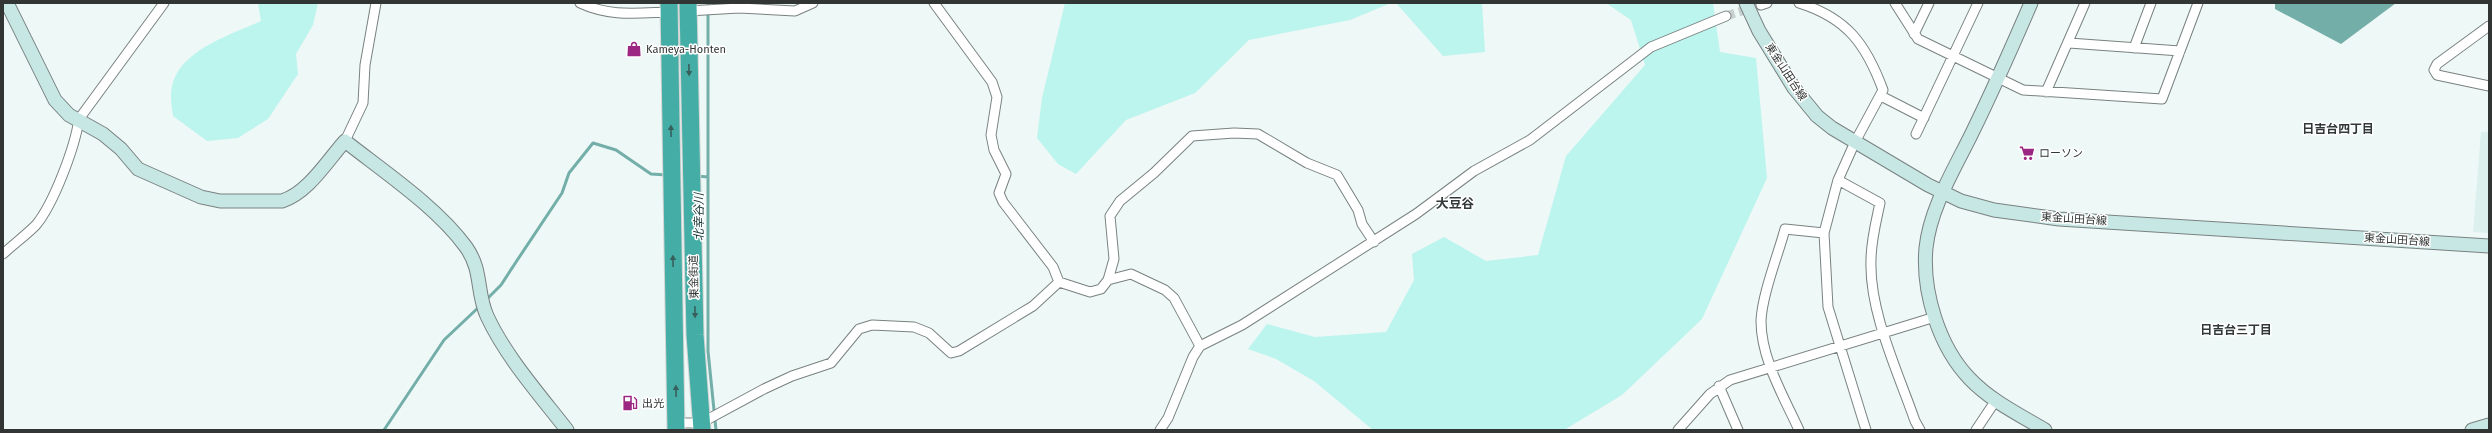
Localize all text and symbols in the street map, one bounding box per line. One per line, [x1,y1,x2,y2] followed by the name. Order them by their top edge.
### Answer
[625,40,643,58] shop icon: Kameya-Honten
[1763,41,1809,103] street label: 東金山田台線
[646,43,726,56] place label: Kameya-Honten
[686,64,692,77] one-way arrow
[2302,122,2374,136] district label: 日吉台四丁目
[668,124,674,137] one-way arrow
[2018,144,2036,162] supermarket icon: ローソン
[2039,147,2083,160] place label: ローソン
[692,191,706,241] water label: 北幸谷川
[1435,196,1475,211] district label: 大豆谷
[2041,210,2107,228] street label: 東金山田台線
[2364,231,2430,249] street label: 東金山田台線
[670,255,677,267] one-way arrow
[687,255,701,299] street label: 東金街道
[692,306,698,319] one-way arrow
[2200,323,2272,337] district label: 日吉台三丁目
[673,384,679,397] one-way arrow
[621,394,639,412] fuel station icon: 出光
[642,397,664,410] place label: 出光

